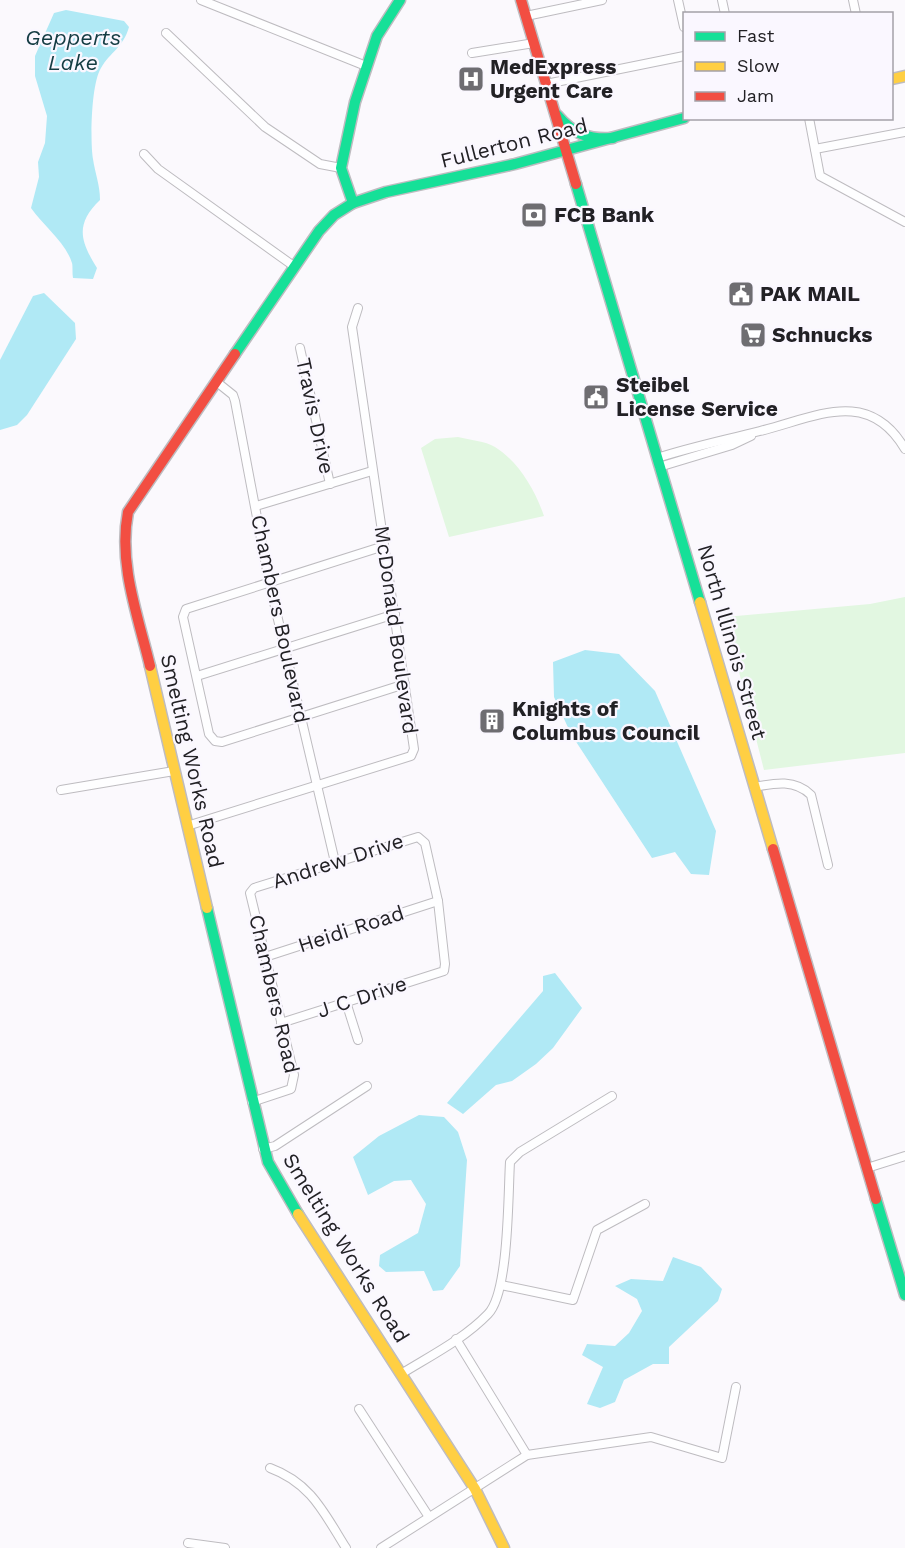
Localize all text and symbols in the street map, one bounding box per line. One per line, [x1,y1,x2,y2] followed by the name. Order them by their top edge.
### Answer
[683,12,893,120] legend
[25,25,121,75] water label: Gepperts Lake
[737,25,775,46] text: Fast
[490,54,617,103] place label: MedExpress Urgent Care
[737,55,780,76] text: Slow
[456,64,486,94] hospital icon: MedExpress Urgent Care
[737,85,774,106] text: Jam
[438,112,590,173] street label: Fullerton Road
[519,200,549,230] bank icon: FCB Bank
[554,202,655,227] place label: FCB Bank
[726,279,756,309] public building icon: PAK MAIL
[760,281,860,306] place label: PAK MAIL
[738,320,768,350] supermarket icon: Schnucks
[772,322,873,347] place label: Schnucks
[291,356,340,476] street label: Travis Drive
[616,372,778,421] place label: Steibel License Service
[581,382,611,412] public building icon: Steibel License Service
[246,512,315,725] street label: Chambers Boulevard
[369,524,424,736] street label: McDonald Boulevard
[693,541,772,743] street label: North Illinois Street
[156,652,229,870] street label: Smelting Works Road
[512,696,700,745] place label: Knights of Columbus Council
[477,706,507,736] building icon: Knights of Columbus Council
[269,828,407,894] street label: Andrew Drive
[295,900,407,957] street label: Heidi Road
[244,912,305,1076] street label: Chambers Road
[314,970,410,1023] street label: J C Drive
[278,1148,415,1347] street label: Smelting Works Road

